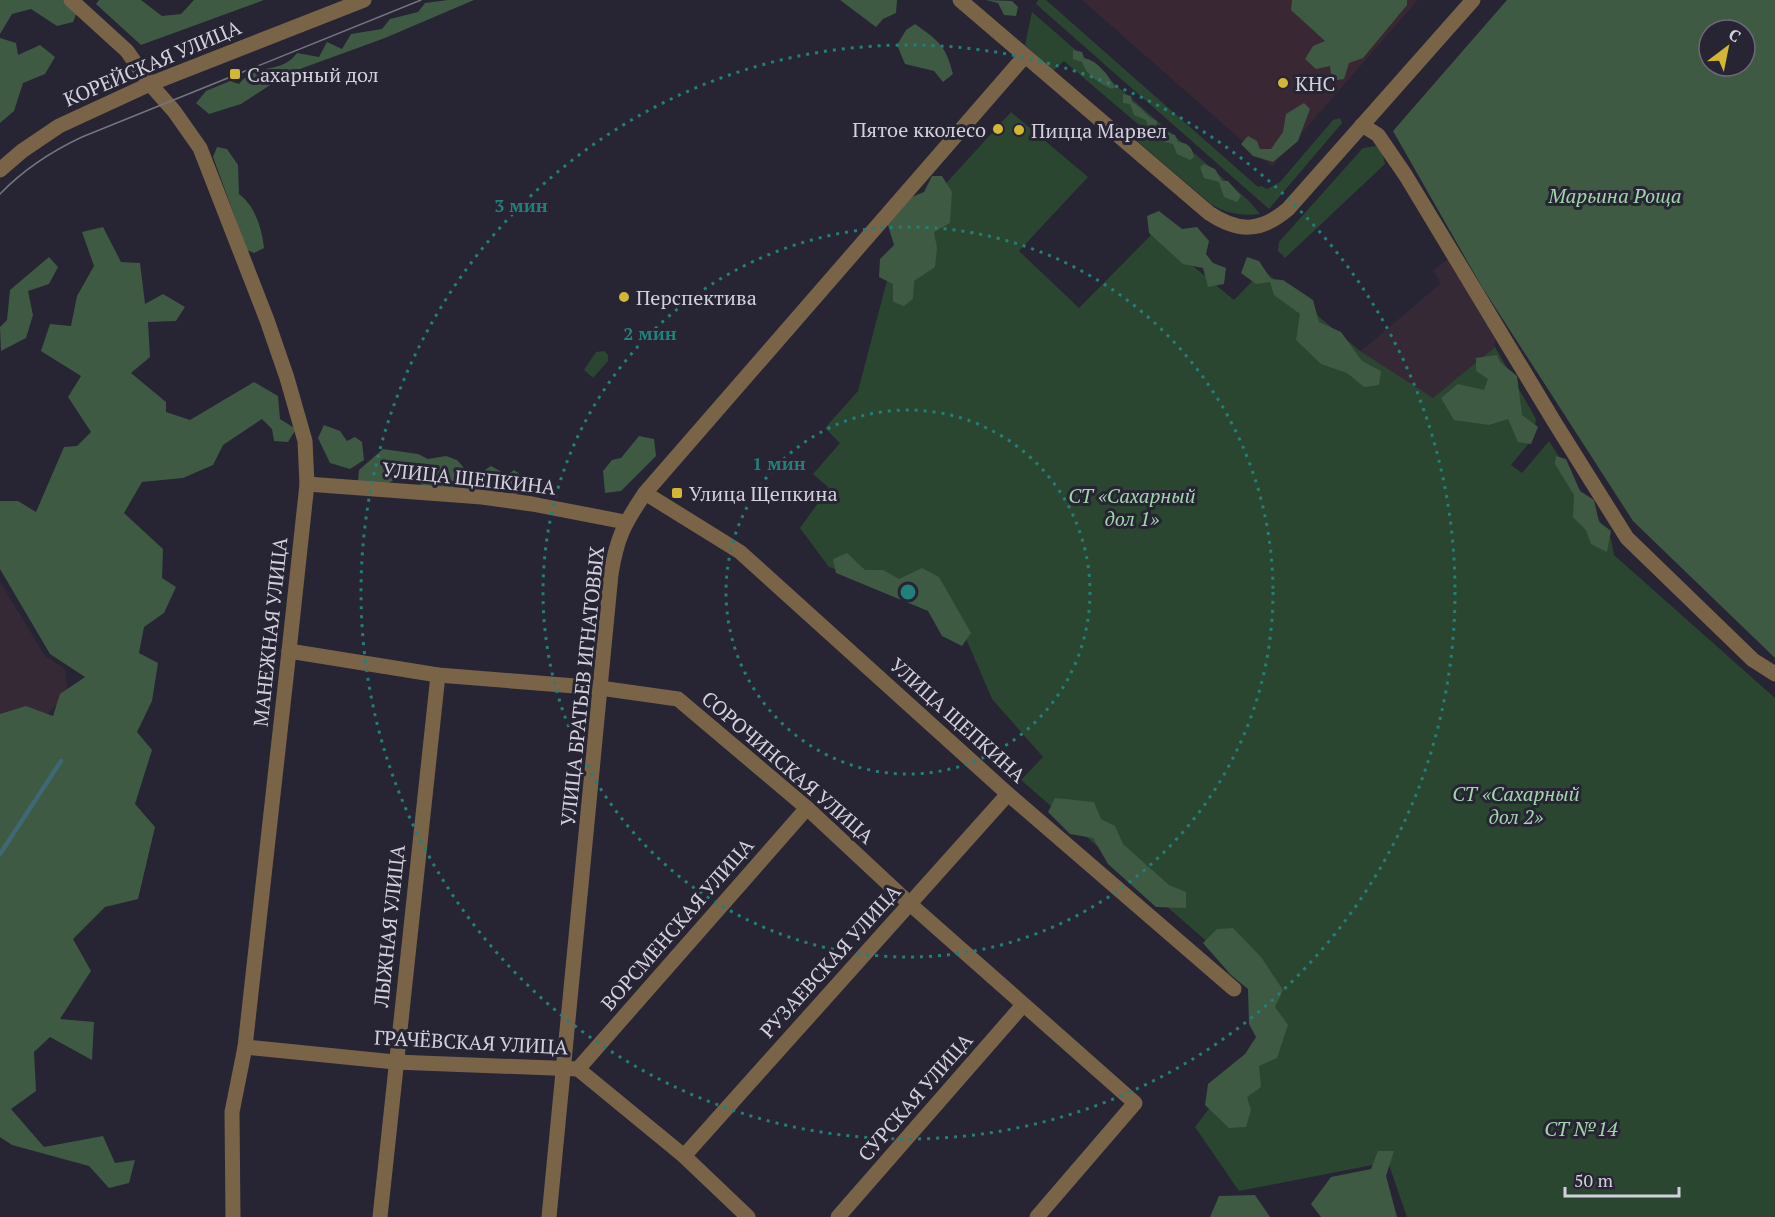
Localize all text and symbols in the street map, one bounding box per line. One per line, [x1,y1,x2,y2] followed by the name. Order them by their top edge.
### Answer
[59,13,245,113] street label: КОРЕЙСКАЯ УЛИЦА
[1697,18,1757,78] north arrow
[1725,23,1745,47] text: С
[247,61,379,88] place label: Сахарный дол
[228,67,242,81] marker: Сахарный дол
[1295,70,1335,97] place label: КНС
[1276,76,1290,90] marker: КНС
[852,116,986,143] place label: Пятое кколесо
[1031,117,1167,144] place label: Пицца Марвел
[991,122,1005,136] marker: Пятое кколесо
[1012,123,1026,137] marker: Пицца Марвел
[1547,182,1682,209] park label: Марьина Роща
[494,193,548,217] text: 3 мин
[636,284,757,311] place label: Перспектива
[617,290,631,304] marker: Перспектива
[623,321,677,345] text: 2 мин
[752,451,806,475] text: 1 мин
[381,455,557,501] street label: УЛИЦА ЩЕПКИНА
[689,480,838,507] place label: Улица Щепкина
[1068,482,1196,532] park label: СТ «Сахарный дол 1»
[670,486,684,500] marker: Улица Щепкина
[247,536,293,728] street label: МАНЕЖНАЯ УЛИЦА
[554,544,610,827] street label: УЛИЦА БРАТЬЕВ ИГНАТОВЫХ
[898,582,918,602] centre of rings
[884,652,1032,789] street label: УЛИЦА ЩЕПКИНА
[696,685,880,850] street label: СОРОЧИНСКАЯ УЛИЦА
[1452,780,1580,830] park label: СТ «Сахарный дол 2»
[595,832,760,1016] street label: ВОРСМЕНСКАЯ УЛИЦА
[367,843,411,1009] street label: ЛЫЖНАЯ УЛИЦА
[754,878,906,1044] street label: РУЗАЕВСКАЯ УЛИЦА
[373,1023,569,1061] street label: ГРАЧЁВСКАЯ УЛИЦА
[852,1027,978,1167] street label: СУРСКАЯ УЛИЦА
[1544,1115,1618,1142] park label: СТ №14
[1565,1160,1679,1198] scale bar
[1574,1168,1614,1192] text: 50 m

